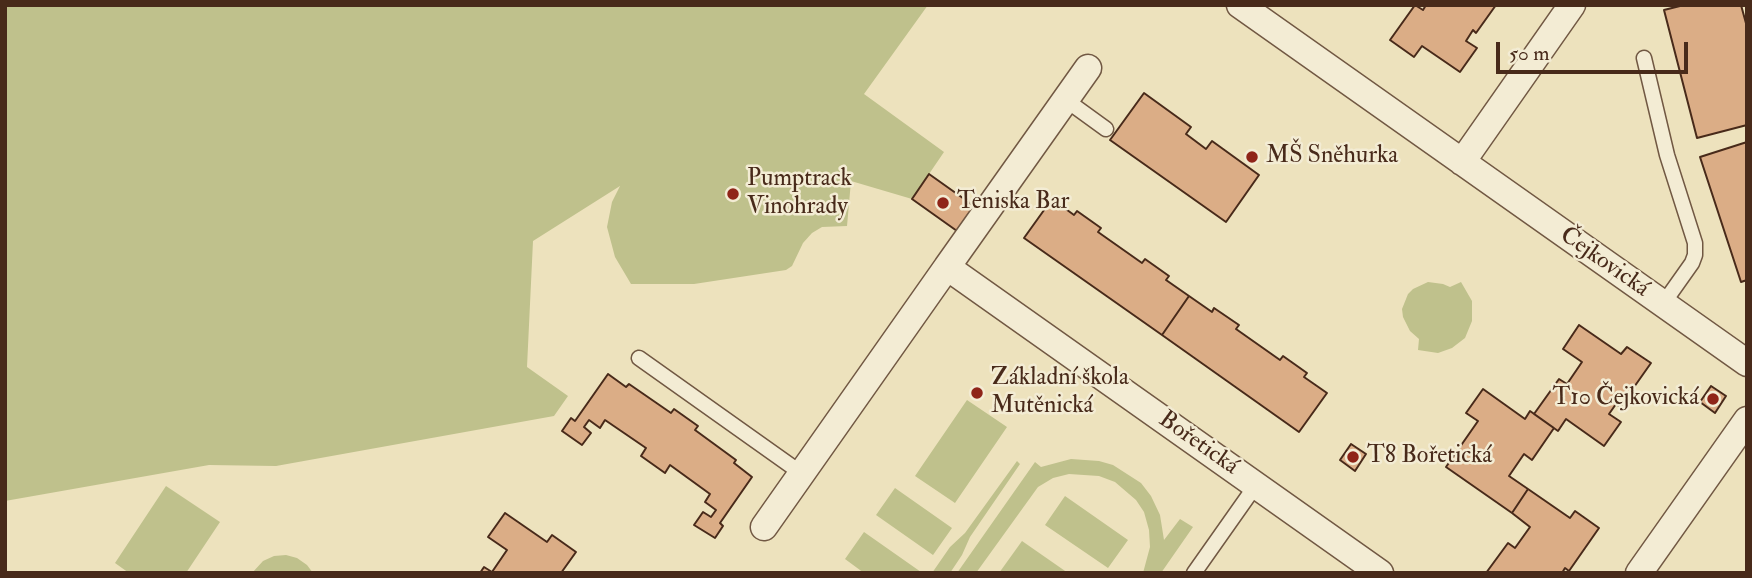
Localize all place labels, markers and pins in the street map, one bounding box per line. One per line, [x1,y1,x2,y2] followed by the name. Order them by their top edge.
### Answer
[1266,143,1398,171] place label: MŠ Sněhurka
[1244,149,1260,165] marker: MŠ Sněhurka
[747,166,852,222] place label: Pumptrack Vinohrady
[725,186,741,202] marker: Pumptrack Vinohrady
[957,189,1070,217] place label: Teniska Bar
[935,195,951,211] marker: Teniska Bar
[991,365,1129,421] place label: Základní škola Mutěnická
[969,385,985,401] marker: Základní škola Mutěnická
[1552,385,1699,413] place label: T10 Čejkovická
[1705,391,1721,407] marker: T10 Čejkovická
[1367,443,1492,471] place label: T8 Bořetická
[1345,449,1361,465] marker: T8 Bořetická

